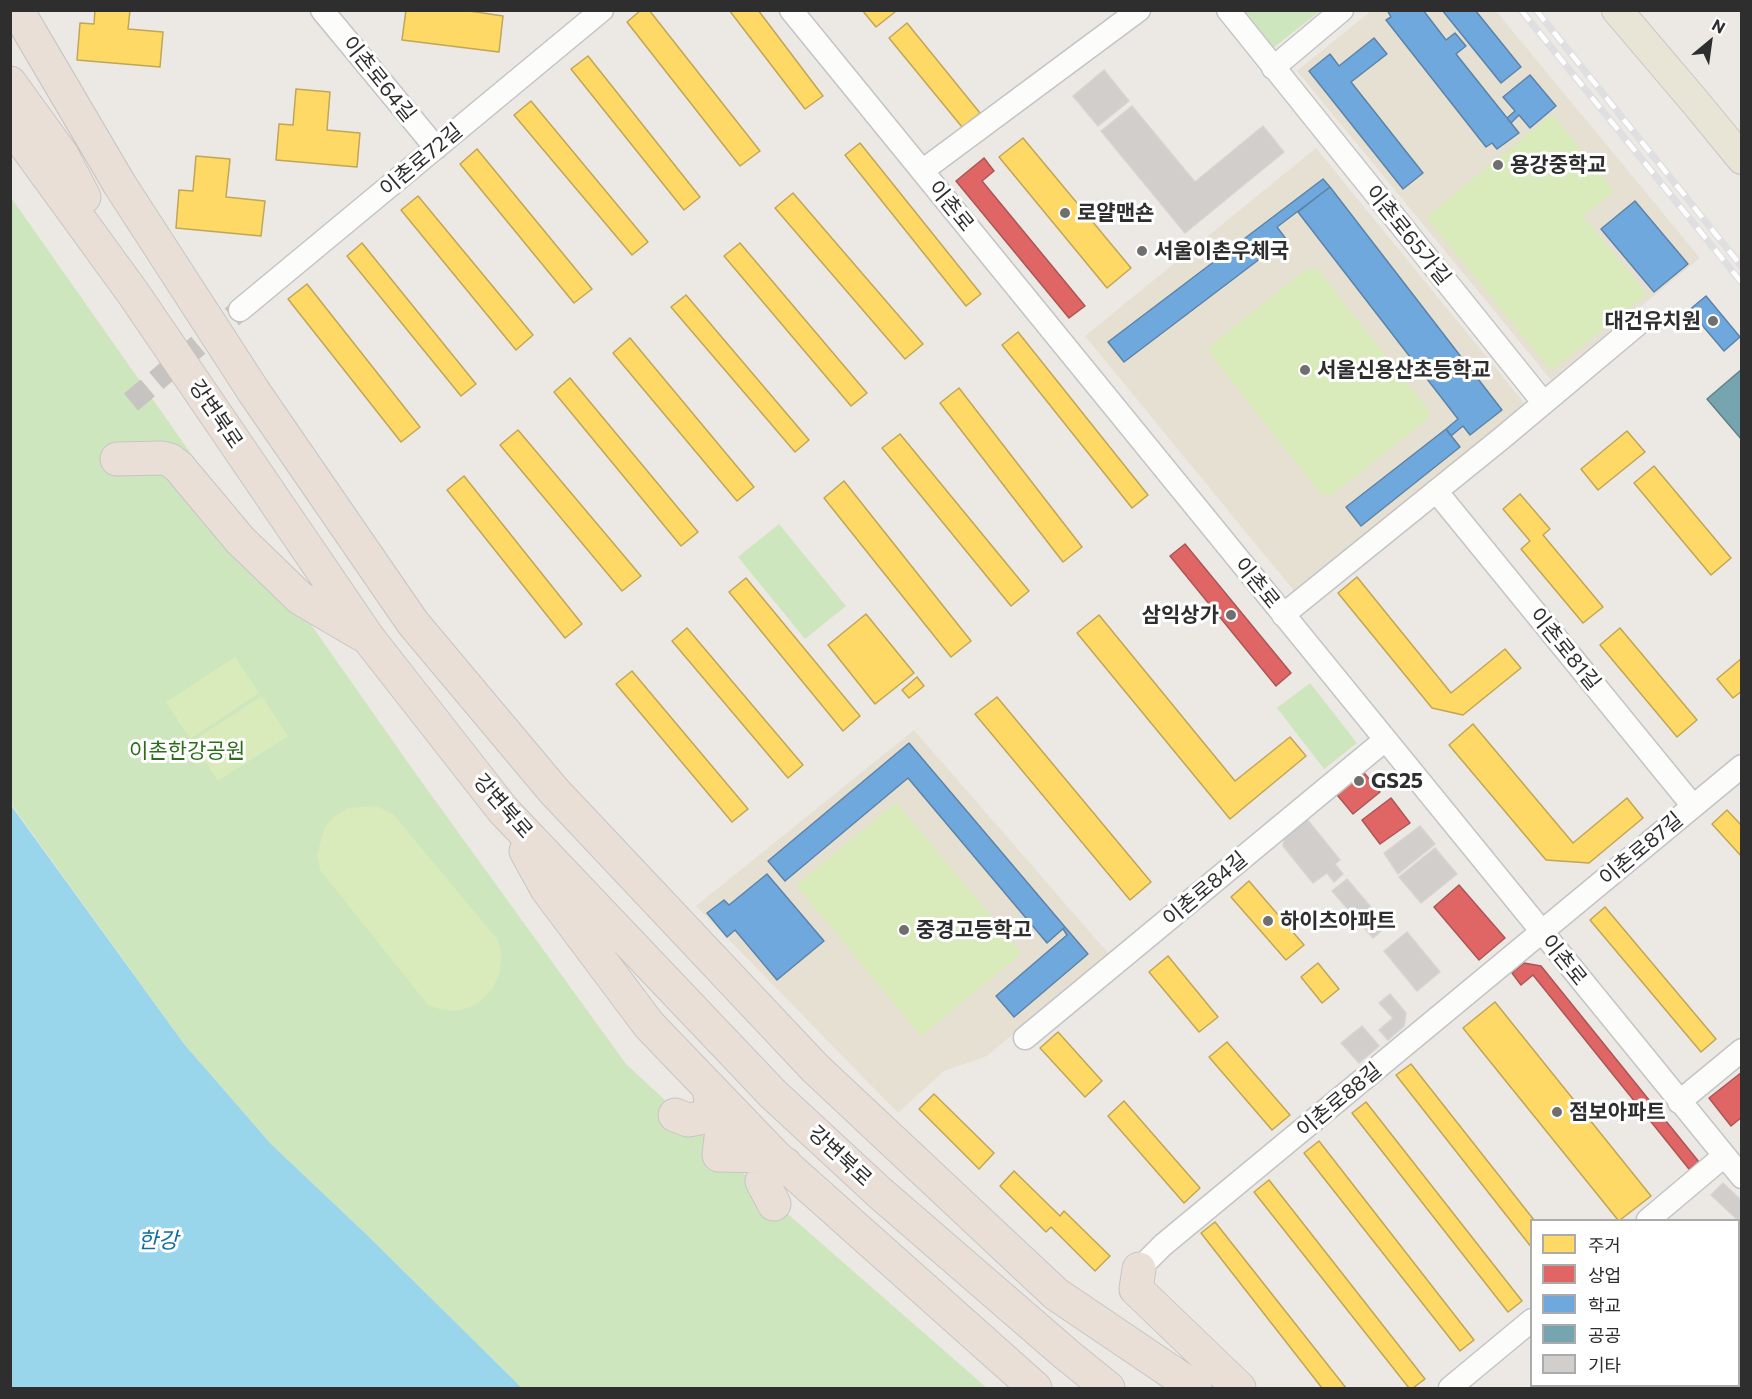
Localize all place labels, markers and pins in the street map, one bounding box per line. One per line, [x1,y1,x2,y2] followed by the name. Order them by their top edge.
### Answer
[1510,152,1607,178] place label: 용강중학교
[1491,158,1505,172] marker: 용강중학교
[1077,200,1154,226] place label: 로얄맨숀
[1058,206,1072,220] marker: 로얄맨숀
[1154,238,1289,264] place label: 서울이촌우체국
[1135,244,1149,258] marker: 서울이촌우체국
[1604,308,1701,334] place label: 대건유치원
[1706,314,1720,328] marker: 대건유치원
[1317,357,1491,383] place label: 서울신용산초등학교
[1298,363,1312,377] marker: 서울신용산초등학교
[1142,602,1219,628] place label: 삼익상가
[1224,608,1238,622] marker: 삼익상가
[1371,768,1423,794] place label: GS25
[1352,774,1366,788] marker: GS25
[1280,908,1396,934] place label: 하이츠아파트
[1261,914,1275,928] marker: 하이츠아파트
[916,917,1032,943] place label: 중경고등학고
[897,923,911,937] marker: 중경고등학고
[1569,1099,1666,1125] place label: 점보아파트
[1550,1105,1564,1119] marker: 점보아파트

